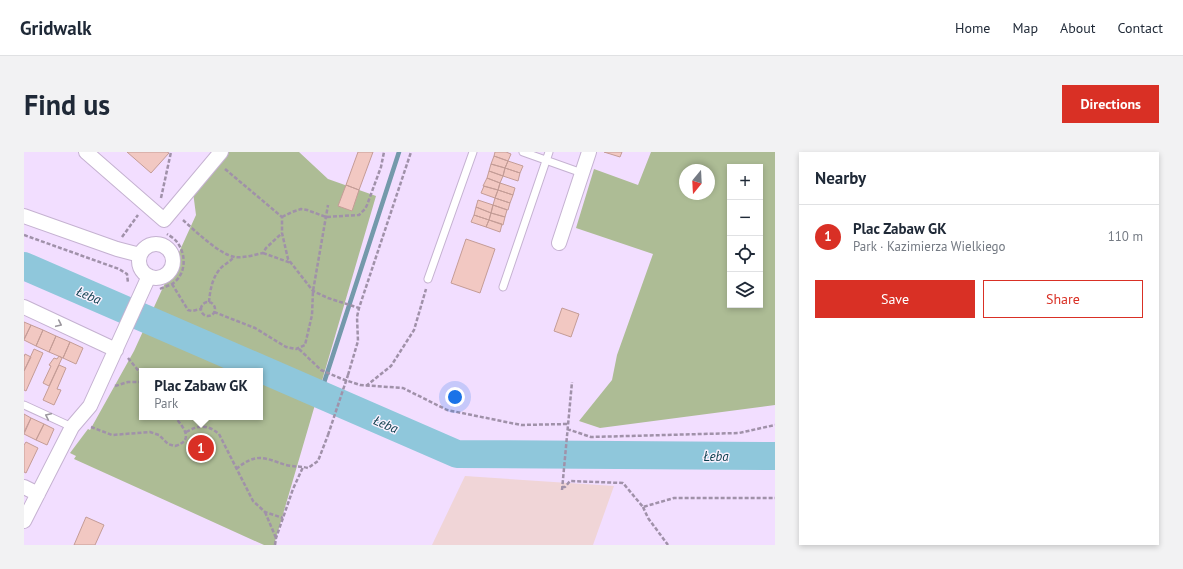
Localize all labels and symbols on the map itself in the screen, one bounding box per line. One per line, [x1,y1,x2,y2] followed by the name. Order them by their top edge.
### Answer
[679,164,715,200] north arrow
[74,283,104,308] water label: Łeba
[55,319,63,327] one-way arrow
[445,387,465,407] your location
[371,412,401,437] water label: Łeba
[45,413,52,421] one-way arrow
[188,433,214,463] pin: 1
[703,448,729,465] water label: Łeba

